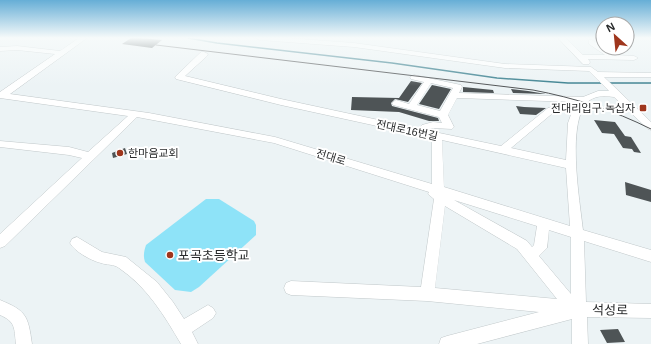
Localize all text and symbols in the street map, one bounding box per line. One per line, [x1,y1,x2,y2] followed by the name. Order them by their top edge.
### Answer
[595,16,635,56] north arrow
[604,20,617,34] text: N
[551,102,635,114] place label: 전대리입구.녹십자
[638,103,648,113] marker: 전대리입구.녹십자
[375,118,439,142] street label: 전대로16번길
[128,147,179,159] place label: 한마음교회
[315,147,347,167] street label: 전대로
[115,148,125,158] marker: 한마음교회
[178,248,250,263] place label: 포곡초등학교
[165,250,175,260] marker: 포곡초등학교
[592,302,628,318] street label: 석성로

